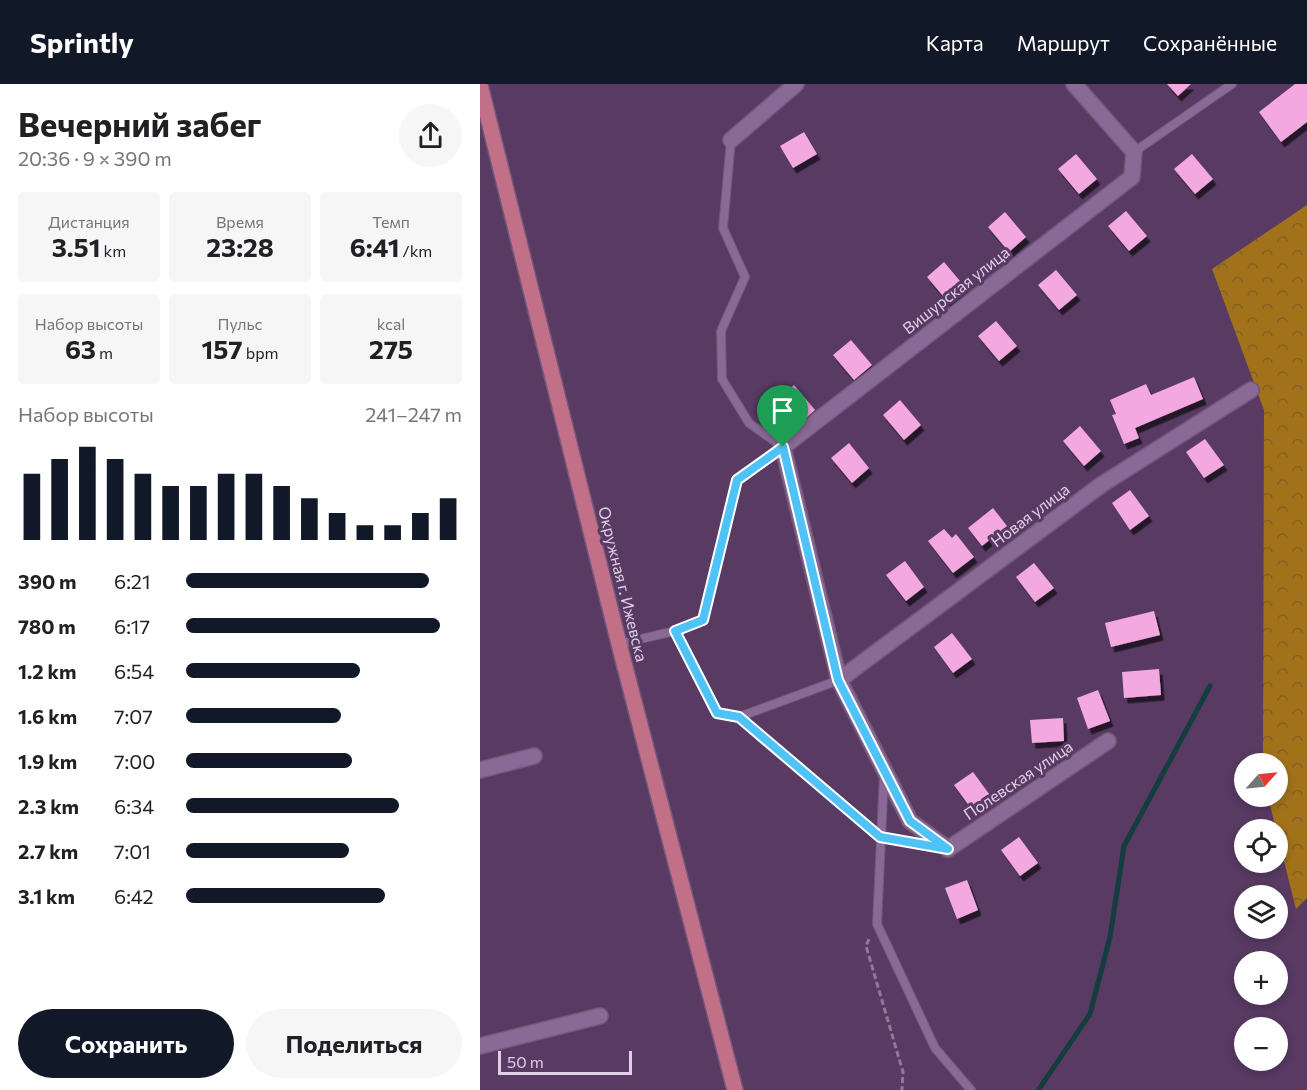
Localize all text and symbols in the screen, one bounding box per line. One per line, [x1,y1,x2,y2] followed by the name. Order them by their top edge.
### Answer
[30,25,134,59] text: Sprintly
[926,30,984,55] text: Карта
[1017,30,1110,55] text: Маршрут
[1143,30,1277,55] text: Сохранённые
[18,103,261,144] text: Вечерний забег
[399,104,462,167] button: share
[18,146,172,170] text: 20:36 · 9 × 390 m
[48,212,130,231] text: Дистанция
[216,212,264,231] text: Время
[372,212,410,231] text: Темп
[52,231,100,262] text: 3.51
[206,231,274,262] text: 23:28
[350,231,400,262] text: 6:41
[100,241,126,260] text: km
[400,241,432,260] text: /km
[898,242,1013,337] street label: Вишурская улица
[35,314,143,333] text: Набор высоты
[217,314,263,333] text: Пульс
[377,314,405,333] text: kcal
[65,333,96,364] text: 63
[201,333,243,364] text: 157
[369,333,413,364] text: 275
[96,343,113,362] text: m
[243,343,279,362] text: bpm
[757,385,808,447] pin
[766,394,799,427] icon: arrive
[18,402,154,426] text: Набор высоты
[365,402,462,426] text: 241–247 m
[987,479,1073,550] street label: Новая улица
[595,504,652,663] street label: Окружная г. Ижевска
[18,569,77,593] text: 390 m
[114,569,151,593] text: 6:21
[18,614,76,638] text: 780 m
[114,614,150,638] text: 6:17
[18,659,76,683] text: 1.2 km
[114,659,154,683] text: 6:54
[18,704,77,728] text: 1.6 km
[114,704,153,728] text: 7:07
[960,736,1076,823] street label: Полевская улица
[18,749,77,773] text: 1.9 km
[114,749,155,773] text: 7:00
[1234,753,1288,807] north arrow
[1234,753,1288,1071] map controls
[18,794,79,818] text: 2.3 km
[114,794,154,818] text: 6:34
[1234,819,1288,873] button: locate
[18,839,78,863] text: 2.7 km
[114,839,151,863] text: 7:01
[18,884,75,908] text: 3.1 km
[114,884,154,908] text: 6:42
[1234,885,1288,939] button: layers
[1234,951,1288,1005] button: +
[18,1009,234,1078] button: Сохранить
[246,1009,462,1078] button: Поделиться
[1234,1017,1288,1071] button: −
[498,1048,632,1076] scale bar
[507,1052,544,1071] text: 50 m

